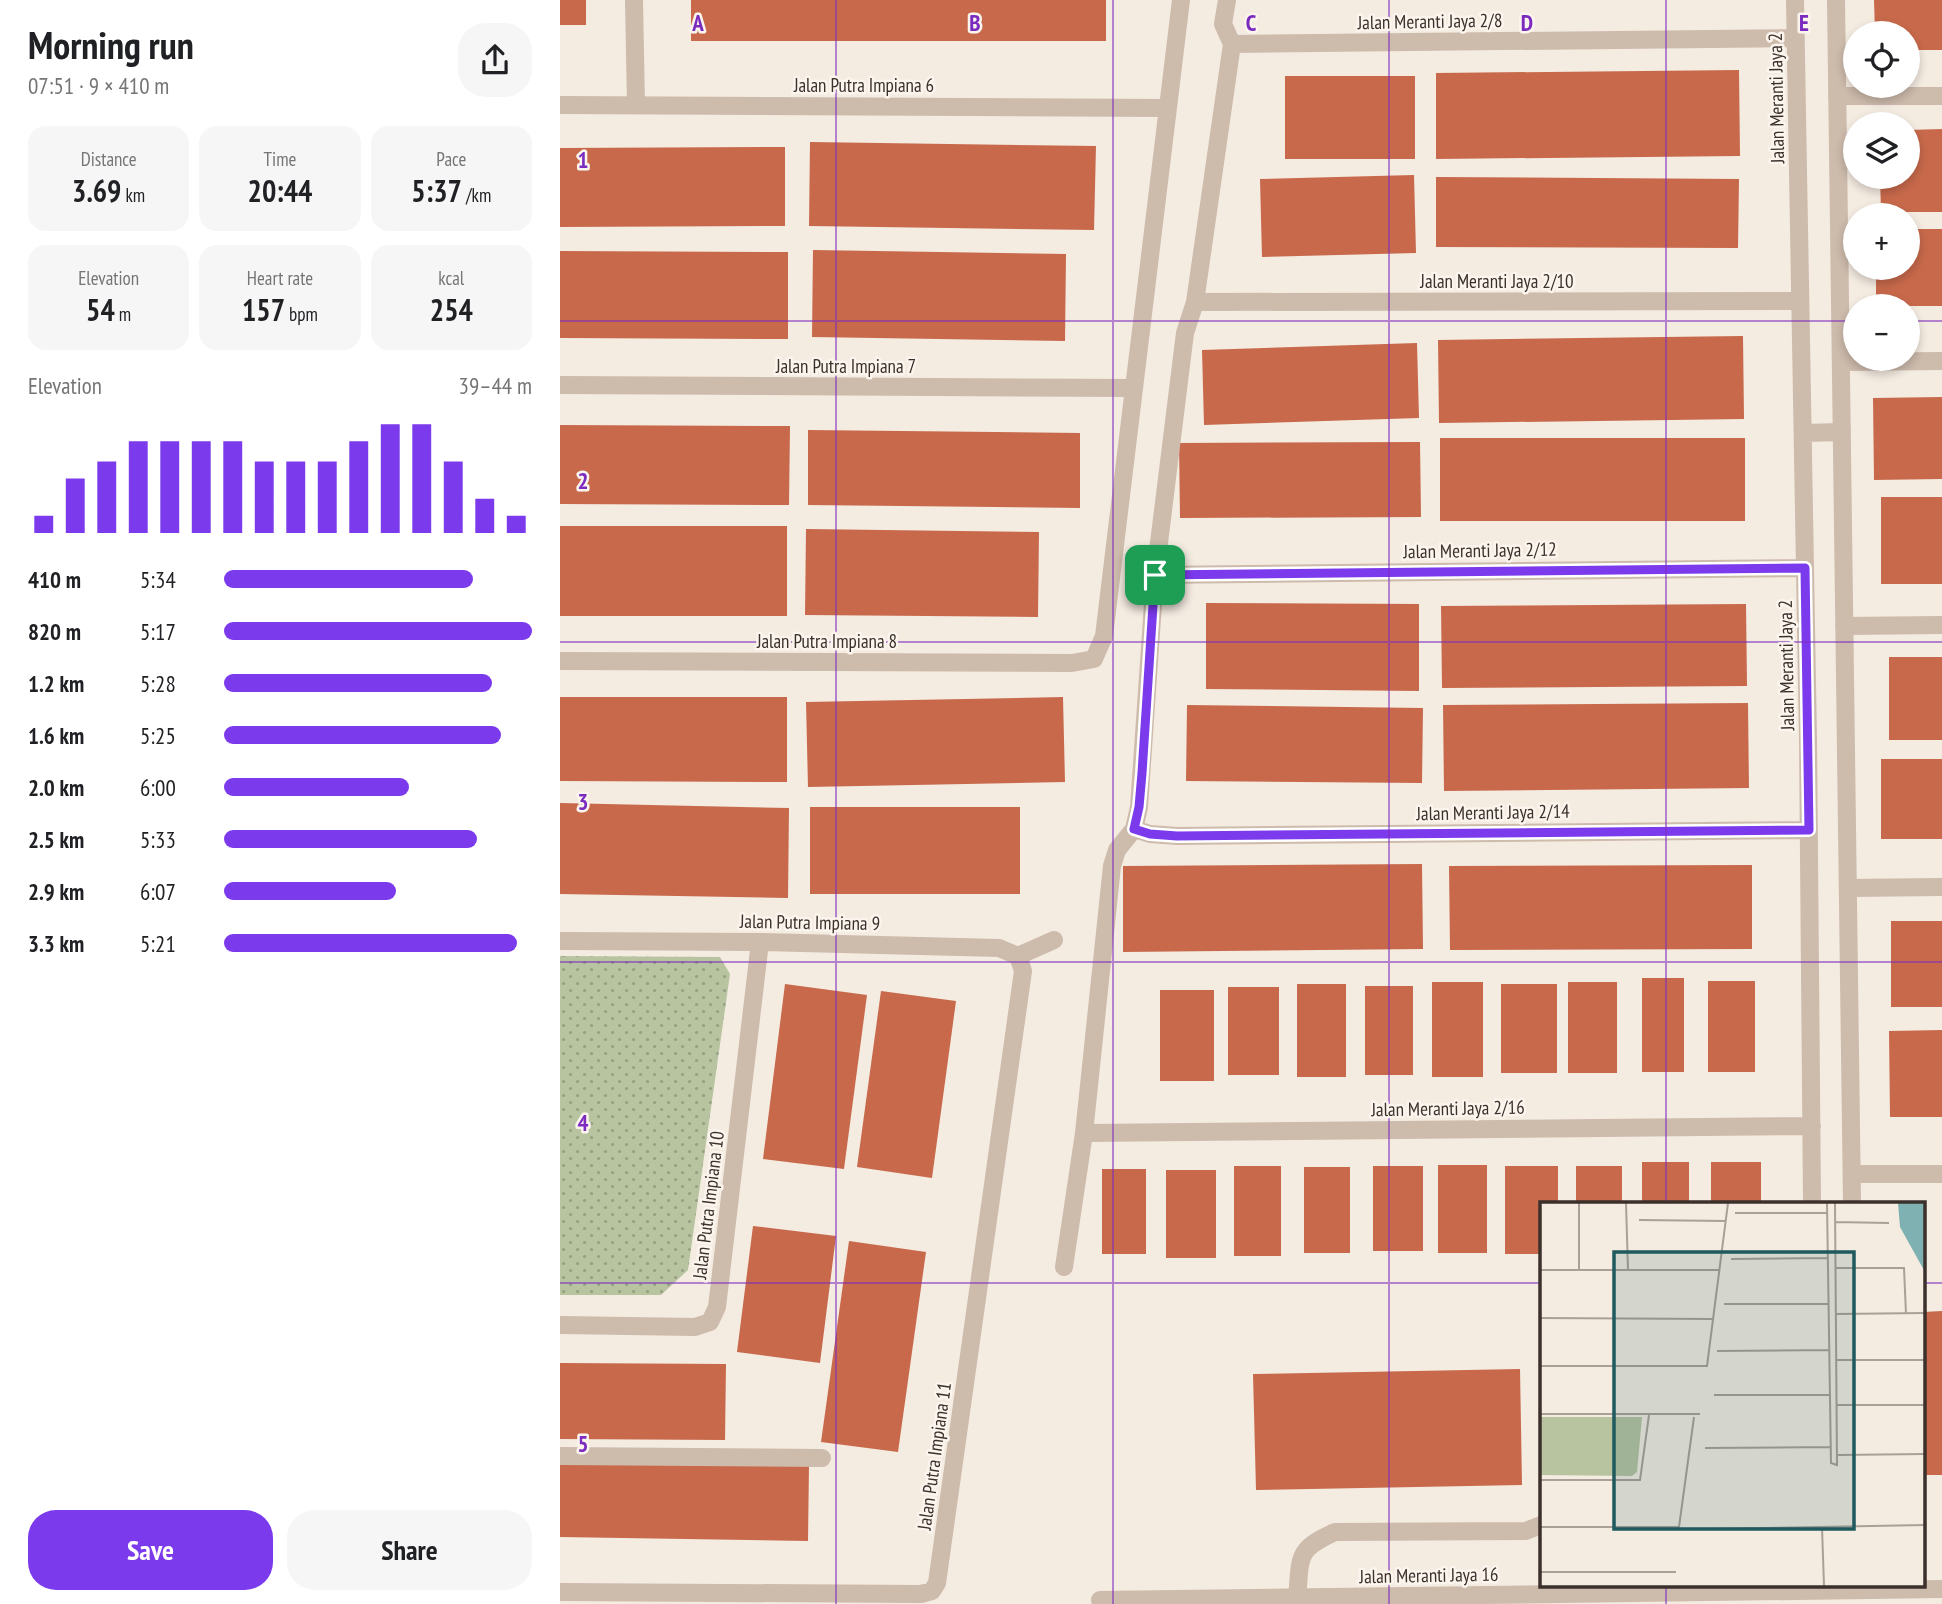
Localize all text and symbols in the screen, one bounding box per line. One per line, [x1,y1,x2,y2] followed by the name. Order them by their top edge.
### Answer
[691,8,704,37] text: A
[969,8,981,37] text: B
[1246,8,1257,37] text: C
[1356,8,1503,34] street label: Jalan Meranti Jaya 2/8
[1521,8,1533,37] text: D
[1799,8,1809,37] text: E
[28,20,194,69] text: Morning run
[1843,21,1920,371] map controls
[1843,21,1920,98] button: locate
[458,23,532,97] button: share
[1763,33,1789,164] street label: Jalan Meranti Jaya 2
[28,71,169,100] text: 07:51 · 9 × 410 m
[793,73,934,97] street label: Jalan Putra Impiana 6
[1843,112,1920,189] button: layers
[578,145,589,174] text: 1
[81,147,137,171] text: Distance
[264,147,296,171] text: Time
[436,147,466,171] text: Pace
[72,171,121,210] text: 3.69
[248,171,312,210] text: 20:44
[411,171,462,210] text: 5:37
[121,183,145,207] text: km
[462,183,491,207] text: /km
[1843,203,1920,280] button: +
[78,266,139,290] text: Elevation
[247,266,313,290] text: Heart rate
[438,266,464,290] text: kcal
[1419,269,1574,293] street label: Jalan Meranti Jaya 2/10
[86,290,115,329] text: 54
[242,290,285,329] text: 157
[430,290,473,329] text: 254
[1843,294,1920,371] button: −
[115,302,131,326] text: m
[285,302,318,326] text: bpm
[775,354,916,378] street label: Jalan Putra Impiana 7
[28,371,102,400] text: Elevation
[459,371,532,400] text: 39–44 m
[578,466,589,495] text: 2
[1402,537,1557,563] street label: Jalan Meranti Jaya 2/12
[1125,545,1185,605] pin
[1136,556,1174,594] icon: arrive
[28,565,81,594] text: 410 m
[140,565,176,594] text: 5:34
[1773,600,1799,731] street label: Jalan Meranti Jaya 2
[28,617,81,646] text: 820 m
[140,617,176,646] text: 5:17
[756,629,897,653] street label: Jalan Putra Impiana 8
[28,669,84,698] text: 1.2 km
[140,669,176,698] text: 5:28
[28,721,84,750] text: 1.6 km
[140,721,176,750] text: 5:25
[28,773,84,802] text: 2.0 km
[140,773,176,802] text: 6:00
[578,787,589,816] text: 3
[1415,799,1570,825] street label: Jalan Meranti Jaya 2/14
[28,825,84,854] text: 2.5 km
[140,825,176,854] text: 5:33
[28,877,84,906] text: 2.9 km
[140,877,176,906] text: 6:07
[739,909,880,935] street label: Jalan Putra Impiana 9
[28,929,84,958] text: 3.3 km
[140,929,176,958] text: 5:21
[1370,1095,1525,1121] street label: Jalan Meranti Jaya 2/16
[578,1108,589,1137] text: 4
[687,1130,729,1281] street label: Jalan Putra Impiana 10
[1540,1202,1924,1586] inset map
[912,1381,956,1532] street label: Jalan Putra Impiana 11
[578,1429,589,1458] text: 5
[28,1510,273,1590] button: Save
[287,1510,532,1590] button: Share
[1358,1562,1499,1588] street label: Jalan Meranti Jaya 16

